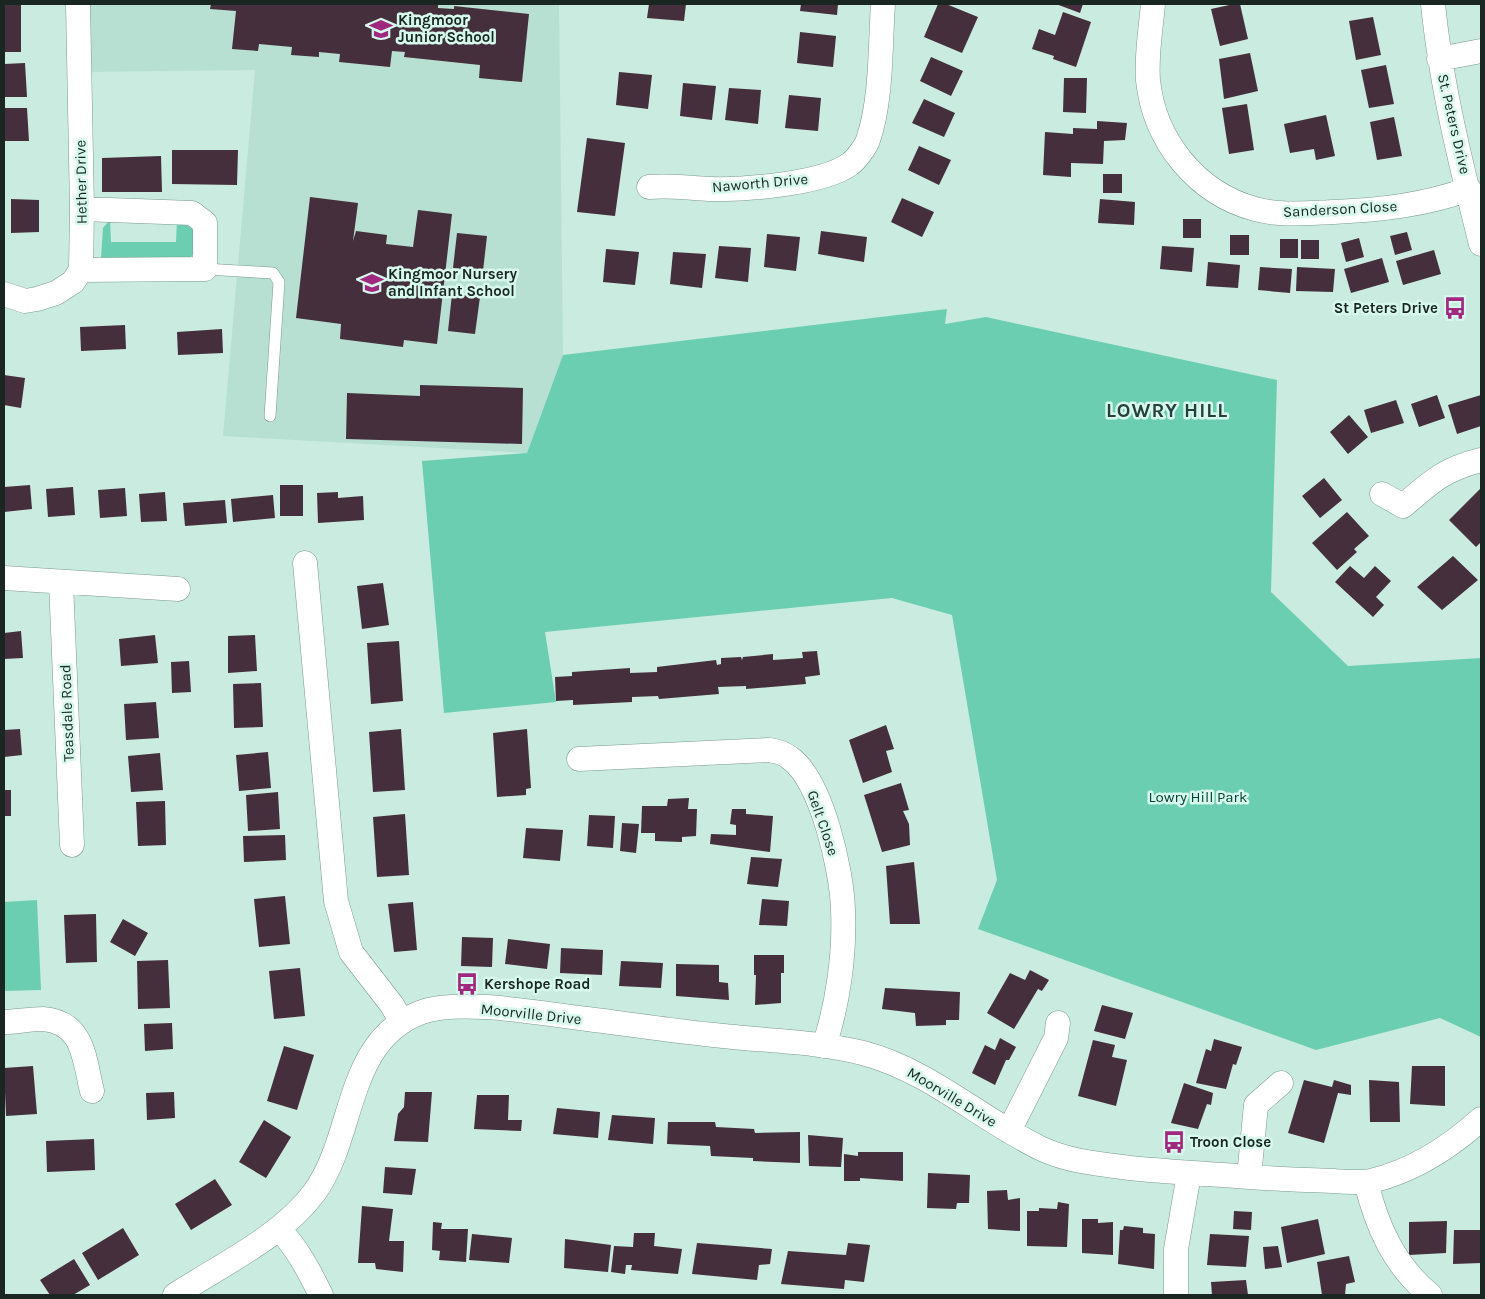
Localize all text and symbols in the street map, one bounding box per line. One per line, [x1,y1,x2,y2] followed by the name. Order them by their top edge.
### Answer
[398,11,495,46] place label: Kingmoor Junior School
[368,16,394,42] school or university icon: Kingmoor Junior School
[1434,72,1474,176] street label: St. Peters Drive
[71,140,91,224] street label: Hether Drive
[711,170,809,196] street label: Naworth Drive
[1282,197,1398,221] street label: Sanderson Close
[388,265,517,300] place label: Kingmoor Nursery and Infant School
[359,270,385,296] school or university icon: Kingmoor Nursery and Infant School
[1442,295,1468,321] bus stop icon: St Peters Drive
[1334,299,1438,317] place label: St Peters Drive
[1106,399,1228,422] district label: LOWRY HILL
[56,664,78,762] street label: Teasdale Road
[803,788,843,858] street label: Gelt Close
[1149,788,1247,806] park label: Lowry Hill Park
[454,971,480,997] bus stop icon: Kershope Road
[484,975,590,993] place label: Kershope Road
[480,1000,582,1028] street label: Moorville Drive
[904,1063,1000,1131] street label: Moorville Drive
[1161,1129,1187,1155] bus stop icon: Troon Close
[1190,1133,1271,1151] place label: Troon Close

